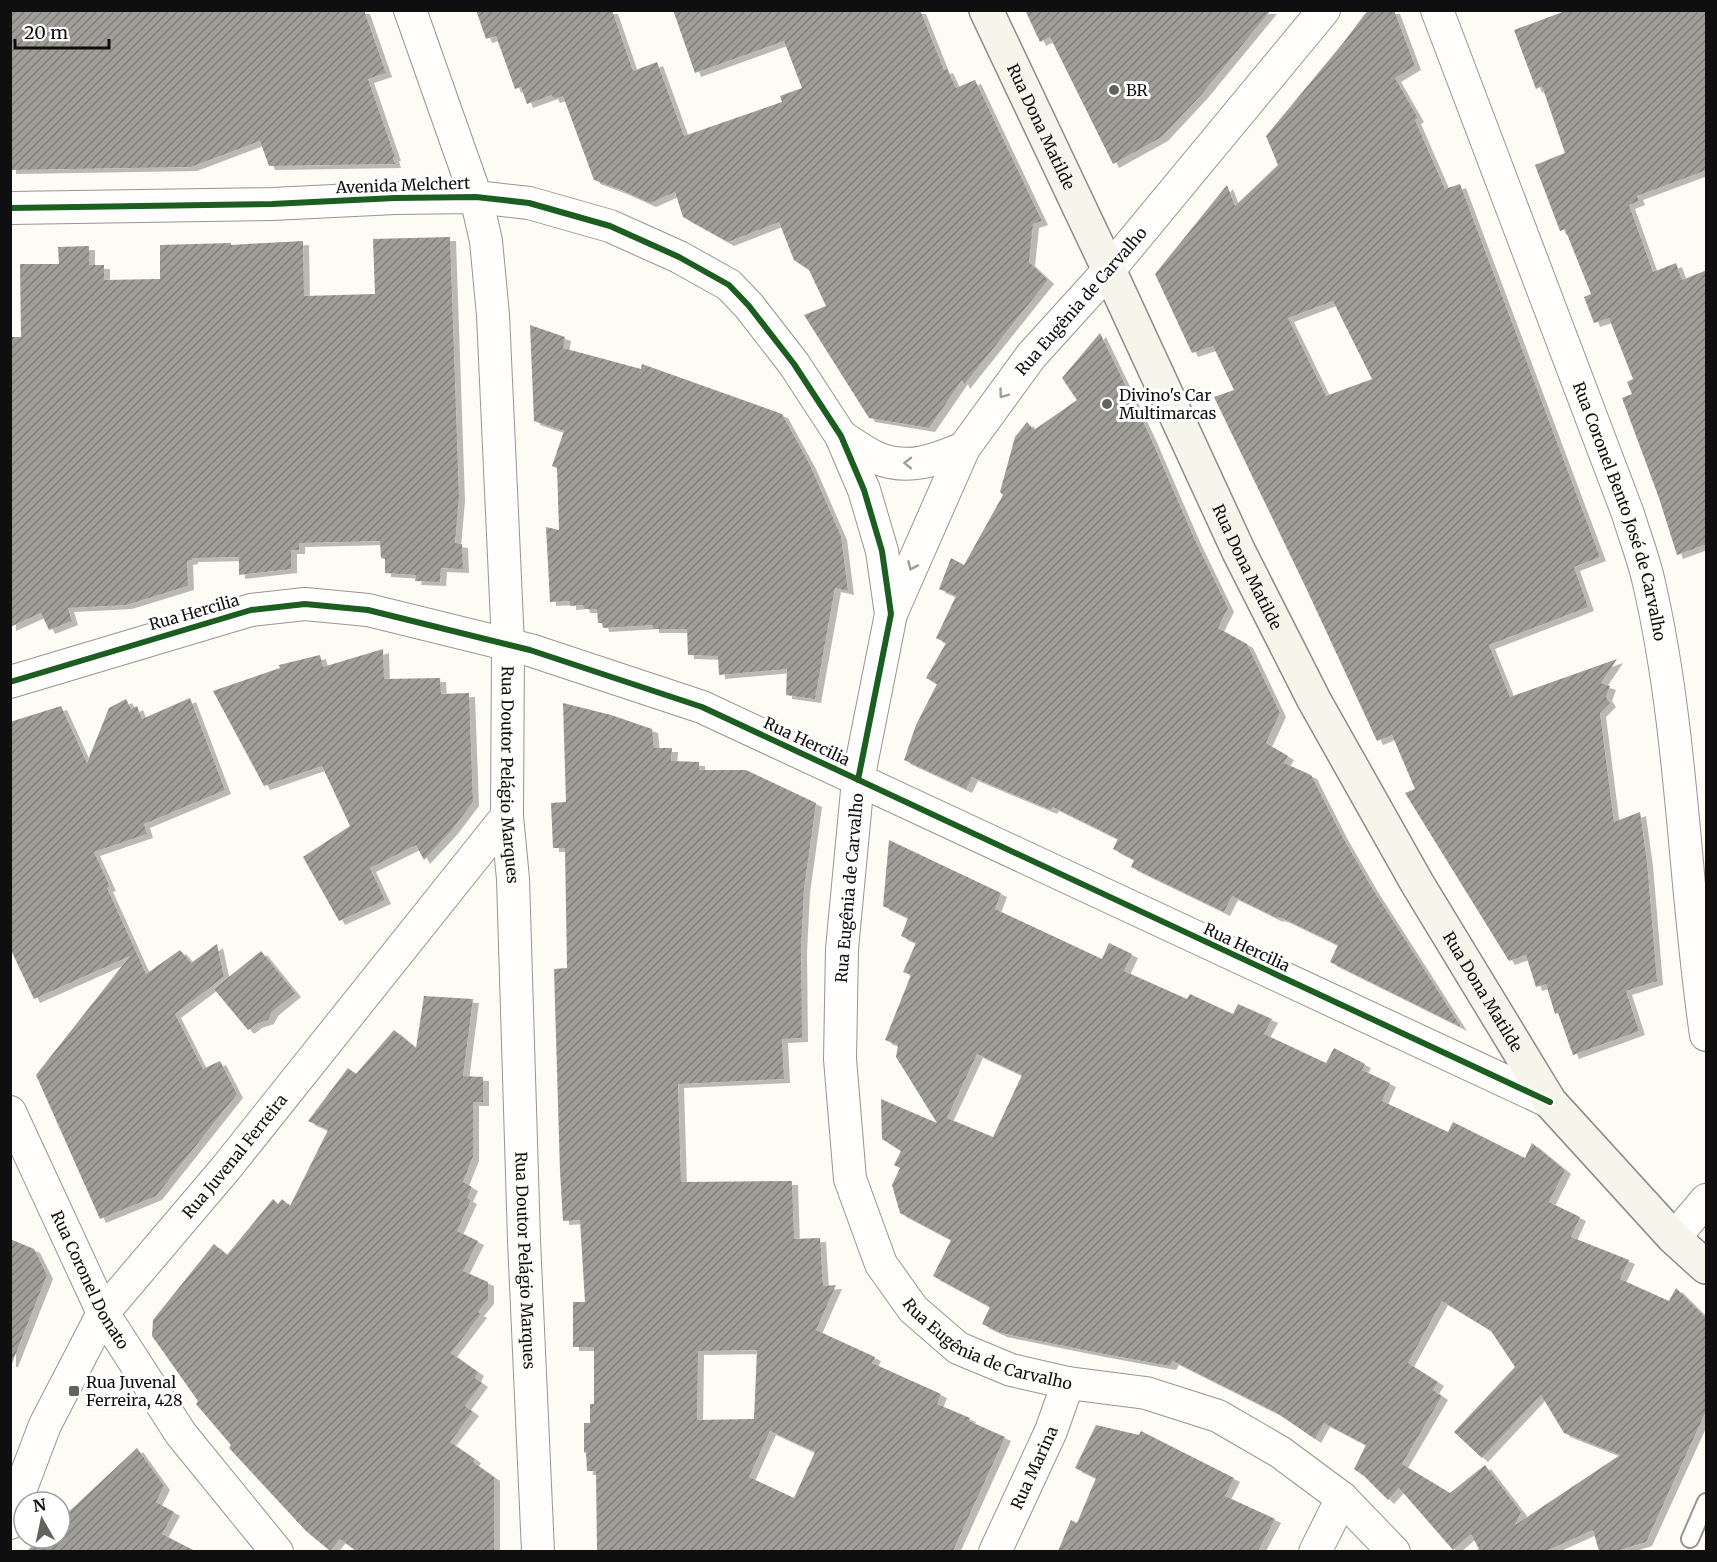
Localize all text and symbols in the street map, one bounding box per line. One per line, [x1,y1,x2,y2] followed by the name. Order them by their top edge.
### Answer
[15,12,110,50] scale bar
[24,21,68,44] text: 20 m
[1003,60,1079,193] street label: Rua Dona Matilde
[1126,80,1149,100] place label: BR
[1107,83,1121,97] marker: BR
[334,173,471,197] street label: Avenida Melchert
[1011,223,1151,379] street label: Rua Eugênia de Carvalho
[1569,379,1671,642] street label: Rua Coronel Bento José de Carvalho
[1119,385,1217,423] place label: Divino's Car Multimarcas
[999,388,1010,399] one-way arrow
[1100,397,1114,411] marker: Divino's Car Multimarcas
[904,457,913,469] one-way arrow
[1208,501,1287,633] street label: Rua Dona Matilde
[908,559,920,570] one-way arrow
[147,589,242,634] street label: Rua Hercilia
[497,666,523,884] street label: Rua Doutor Pelágio Marques
[761,712,854,770] street label: Rua Hercilia
[831,792,867,984] street label: Rua Eugênia de Carvalho
[1201,918,1294,976] street label: Rua Hercilia
[1439,928,1527,1055] street label: Rua Dona Matilde
[178,1090,291,1222] street label: Rua Juvenal Ferreira
[511,1151,540,1370] street label: Rua Doutor Pelágio Marques
[47,1207,134,1353] street label: Rua Coronel Donato
[898,1294,1074,1394] street label: Rua Eugênia de Carvalho
[86,1372,182,1410] place label: Rua Juvenal Ferreira, 428
[67,1384,81,1398] marker: Rua Juvenal Ferreira, 428
[1006,1423,1062,1512] street label: Rua Marina
[12,1490,72,1550] north arrow
[32,1494,48,1516] text: N

